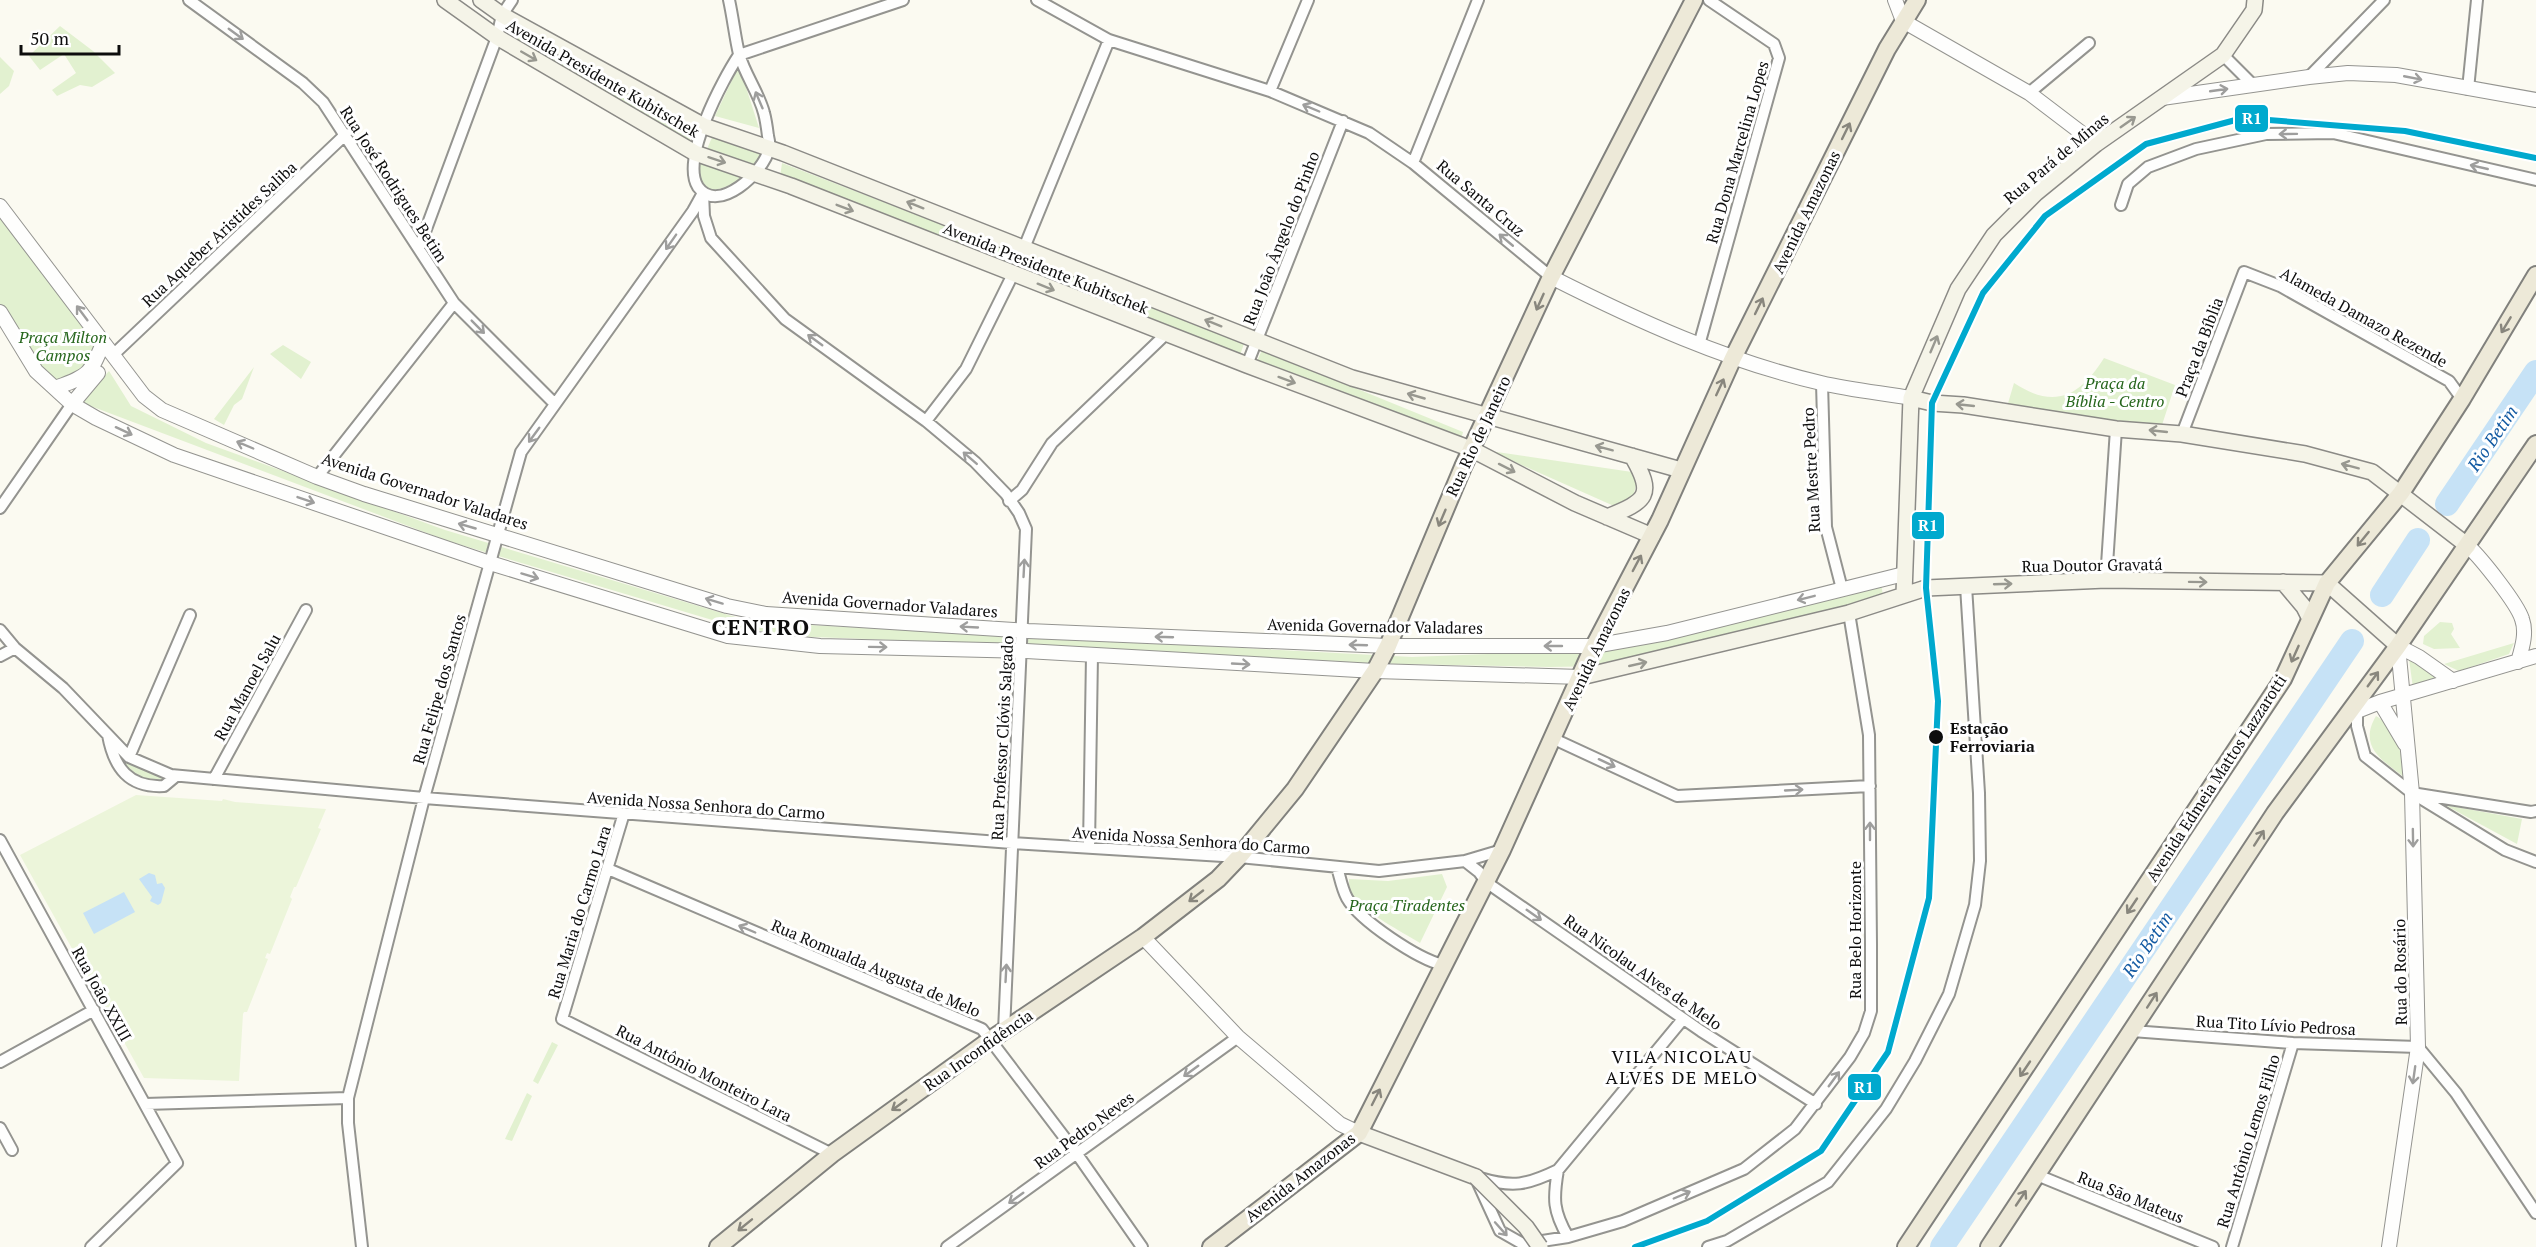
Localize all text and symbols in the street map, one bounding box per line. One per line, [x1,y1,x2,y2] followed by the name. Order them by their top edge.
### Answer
[502,14,704,143] street label: Avenida Presidente Kubitschek
[21,18,118,56] scale bar
[30,26,70,50] text: 50 m
[228,28,244,41] one-way arrow
[520,50,537,62] one-way arrow
[1700,58,1774,246] street label: Rua Dona Marcelina Lopes
[2403,73,2422,84] one-way arrow
[2209,85,2229,96] one-way arrow
[753,92,764,110] one-way arrow
[335,102,453,266] street label: Rua José Rodrigues Betim
[1302,102,1321,113] one-way arrow
[2234,104,2269,133] line badge: R1
[1999,107,2113,209] street label: Rua Pará de Minas
[2242,107,2262,129] text: R1
[2119,116,2135,128] one-way arrow
[1841,122,1852,140] one-way arrow
[2278,128,2298,140] one-way arrow
[1767,147,1845,277] street label: Avenida Amazonas
[1238,148,1324,328] street label: Rua João Ângelo do Pinho
[1432,155,1530,241] street label: Rua Santa Cruz
[137,156,301,312] street label: Rua Aqueber Aristides Saliba
[707,156,726,167] one-way arrow
[2470,160,2489,172] one-way arrow
[906,199,925,210] one-way arrow
[836,203,854,214] one-way arrow
[940,217,1153,320] street label: Avenida Presidente Kubitschek
[665,233,677,249] one-way arrow
[1498,233,1514,246] one-way arrow
[2276,262,2452,372] street label: Alameda Damazo Rezende
[1037,282,1055,293] one-way arrow
[1533,292,1545,310] one-way arrow
[2170,294,2228,400] street label: Praça da Bíblia
[1754,297,1766,315] one-way arrow
[76,306,88,322] one-way arrow
[2500,316,2512,333] one-way arrow
[1205,317,1223,328] one-way arrow
[470,320,485,335] one-way arrow
[18,326,107,366] park label: Praça Milton Campos
[807,334,823,346] one-way arrow
[1930,335,1941,353] one-way arrow
[1440,372,1516,500] street label: Rua Rio de Janeiro
[2065,372,2164,412] park label: Praça da Bíblia - Centro
[1277,376,1296,387] one-way arrow
[1714,378,1726,396] one-way arrow
[1407,390,1426,402] one-way arrow
[1956,399,1975,410] one-way arrow
[2461,400,2523,476] water label: Rio Betim
[1797,407,1825,533] street label: Rua Mestre Pedro
[2149,425,2168,436] one-way arrow
[114,426,132,438] one-way arrow
[528,426,540,442] one-way arrow
[236,439,254,450] one-way arrow
[1595,442,1614,454] one-way arrow
[319,447,531,535] street label: Avenida Governador Valadares
[963,451,978,465] one-way arrow
[2340,460,2359,471] one-way arrow
[1498,462,1515,474] one-way arrow
[296,495,315,506] one-way arrow
[1436,508,1447,526] one-way arrow
[1911,511,1945,540] line badge: R1
[1918,514,1938,536] text: R1
[458,520,477,531] one-way arrow
[2356,531,2369,547] one-way arrow
[2021,553,2163,577] street label: Rua Doutor Gravatá
[1632,555,1644,573] one-way arrow
[1019,559,1030,578] one-way arrow
[520,571,539,582] one-way arrow
[2188,576,2208,587] one-way arrow
[1993,579,2013,590] one-way arrow
[1557,584,1635,714] street label: Avenida Amazonas
[781,585,999,623] street label: Avenida Governador Valadares
[1797,593,1816,605] one-way arrow
[705,595,724,606] one-way arrow
[407,611,471,767] street label: Rua Felipe dos Santos
[711,612,811,641] district label: CENTRO
[1267,613,1483,639] street label: Avenida Governador Valadares
[959,622,979,633] one-way arrow
[209,630,285,744] street label: Rua Manoel Salu
[1154,631,1174,642] one-way arrow
[986,635,1018,841] street label: Rua Professor Clóvis Salgado
[1349,639,1369,650] one-way arrow
[1544,640,1564,652] one-way arrow
[867,642,887,653] one-way arrow
[2288,645,2300,663] one-way arrow
[1230,658,1250,669] one-way arrow
[1628,658,1647,669] one-way arrow
[2141,670,2291,886] street label: Avenida Edmeia Mattos Lazzarotti
[2367,672,2379,688] one-way arrow
[1950,717,2035,757] place label: Estação Ferroviaria
[1927,728,1945,746] marker: Estação Ferroviaria
[1597,758,1615,770] one-way arrow
[1784,784,1804,795] one-way arrow
[586,786,826,824] street label: Avenida Nossa Senhora do Carmo
[1071,821,1311,859] street label: Avenida Nossa Senhora do Carmo
[1864,822,1876,842] one-way arrow
[542,823,616,1001] street label: Rua Maria do Carmo Lara
[2407,827,2419,847] one-way arrow
[2253,830,2265,846] one-way arrow
[1844,861,1866,999] street label: Rua Belo Horizonte
[1188,890,1204,903] one-way arrow
[1348,894,1466,916] park label: Praça Tiradentes
[2126,897,2138,914] one-way arrow
[2116,906,2178,982] water label: Rio Betim
[1525,909,1542,921] one-way arrow
[1560,909,1727,1035] street label: Rua Nicolau Alves de Melo
[768,914,984,1022] street label: Rua Romualda Augusta de Melo
[2388,918,2412,1025] street label: Rua do Rosário
[739,923,757,934] one-way arrow
[67,943,137,1045] street label: Rua João XXIII
[1001,963,1012,983] one-way arrow
[2145,992,2158,1009] one-way arrow
[919,1004,1037,1096] street label: Rua Inconfidência
[2196,1010,2356,1040] street label: Rua Tito Lívio Pedrosa
[612,1019,796,1127] street label: Rua Antônio Monteiro Lara
[1605,1044,1759,1089] district label: VILA NICOLAU ALVES DE MELO
[2211,1051,2285,1230] street label: Rua Antônio Lemos Filho
[2018,1060,2031,1077] one-way arrow
[2409,1064,2420,1084] one-way arrow
[1183,1065,1199,1077] one-way arrow
[1828,1072,1840,1088] one-way arrow
[1847,1073,1882,1101] line badge: R1
[1854,1076,1874,1098] text: R1
[1030,1086,1138,1174] street label: Rua Pedro Neves
[1371,1088,1383,1106] one-way arrow
[892,1099,908,1111] one-way arrow
[1240,1127,1360,1227] street label: Avenida Amazonas
[2075,1166,2187,1228] street label: Rua São Mateus
[1673,1189,1691,1200] one-way arrow
[2015,1190,2028,1207] one-way arrow
[1008,1192,1024,1204] one-way arrow
[737,1218,753,1231] one-way arrow
[1494,1221,1508,1236] one-way arrow

